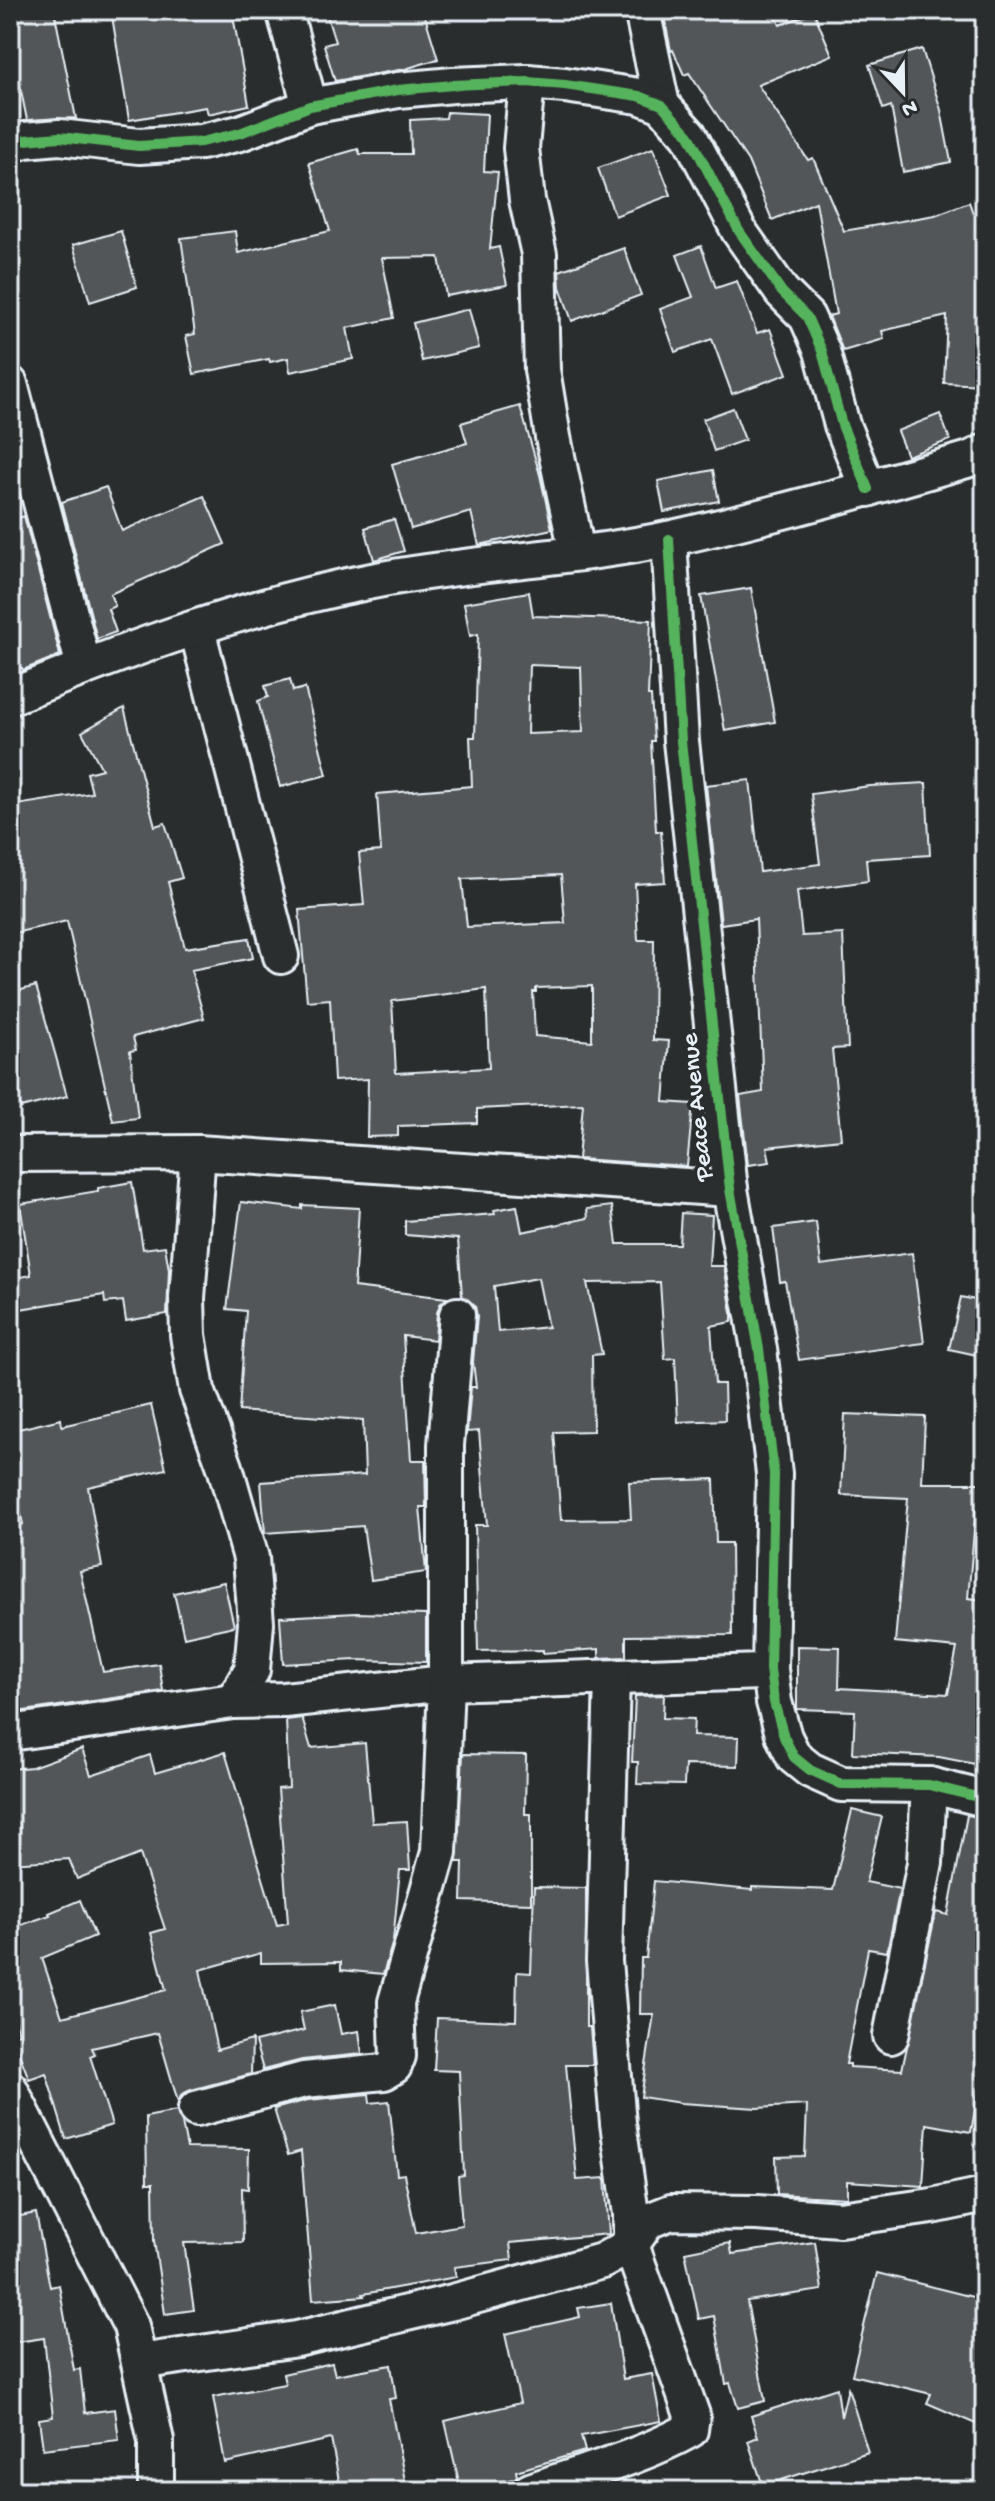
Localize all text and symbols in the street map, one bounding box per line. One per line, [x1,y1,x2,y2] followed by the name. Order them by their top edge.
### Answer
[863,52,943,132] north arrow
[897,92,921,122] text: N
[676,1031,722,1184] street label: Peace Avenue

